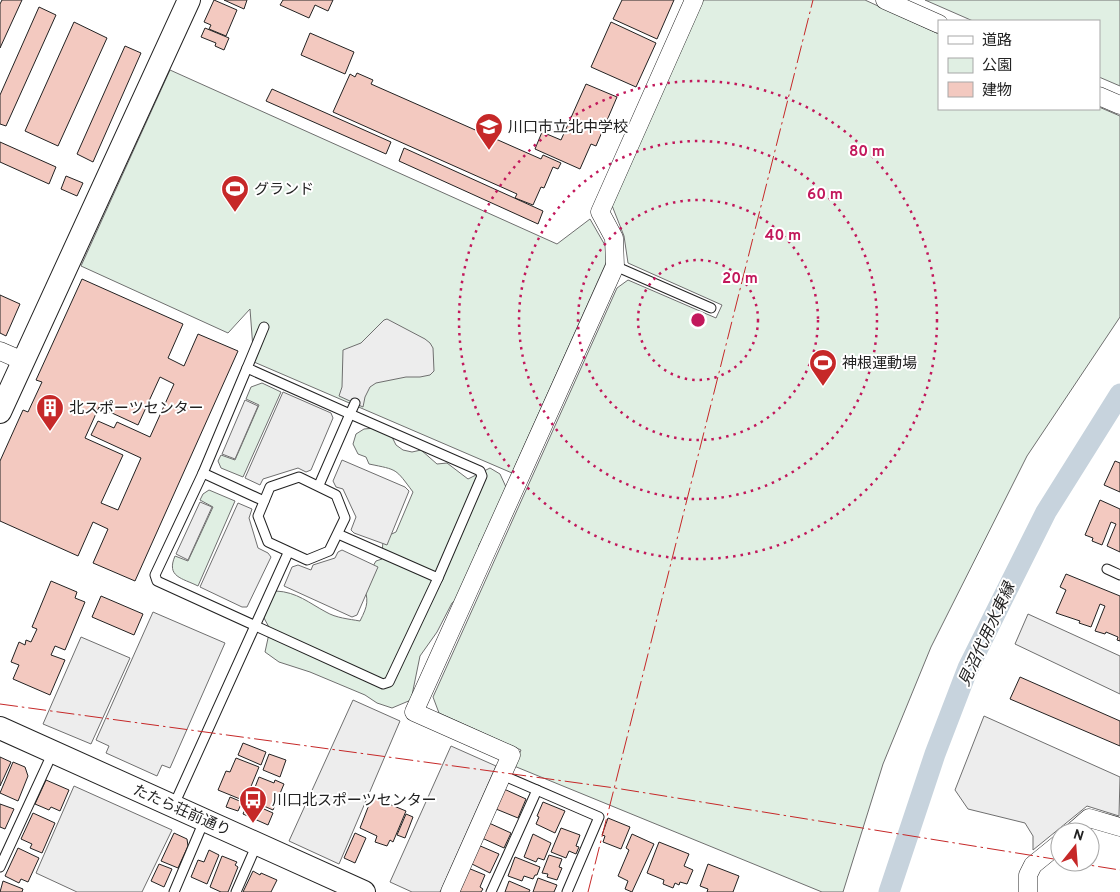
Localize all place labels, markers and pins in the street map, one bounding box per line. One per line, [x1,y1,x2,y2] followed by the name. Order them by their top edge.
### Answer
[474,112,504,151] school or university icon: 川口市立北中学校
[508,118,628,138] place label: 川口市立北中学校
[220,174,250,213] sports icon: グランド
[254,181,314,200] place label: グランド
[689,311,707,329] centre of rings
[808,348,838,387] sports icon: 神根運動場
[842,355,917,374] place label: 神根運動場
[35,393,65,432] building icon: 北スポーツセンター
[69,399,204,419] place label: 北スポーツセンター
[238,785,268,824] bus stop icon: 川口北スポーツセンター
[272,791,437,811] place label: 川口北スポーツセンター

